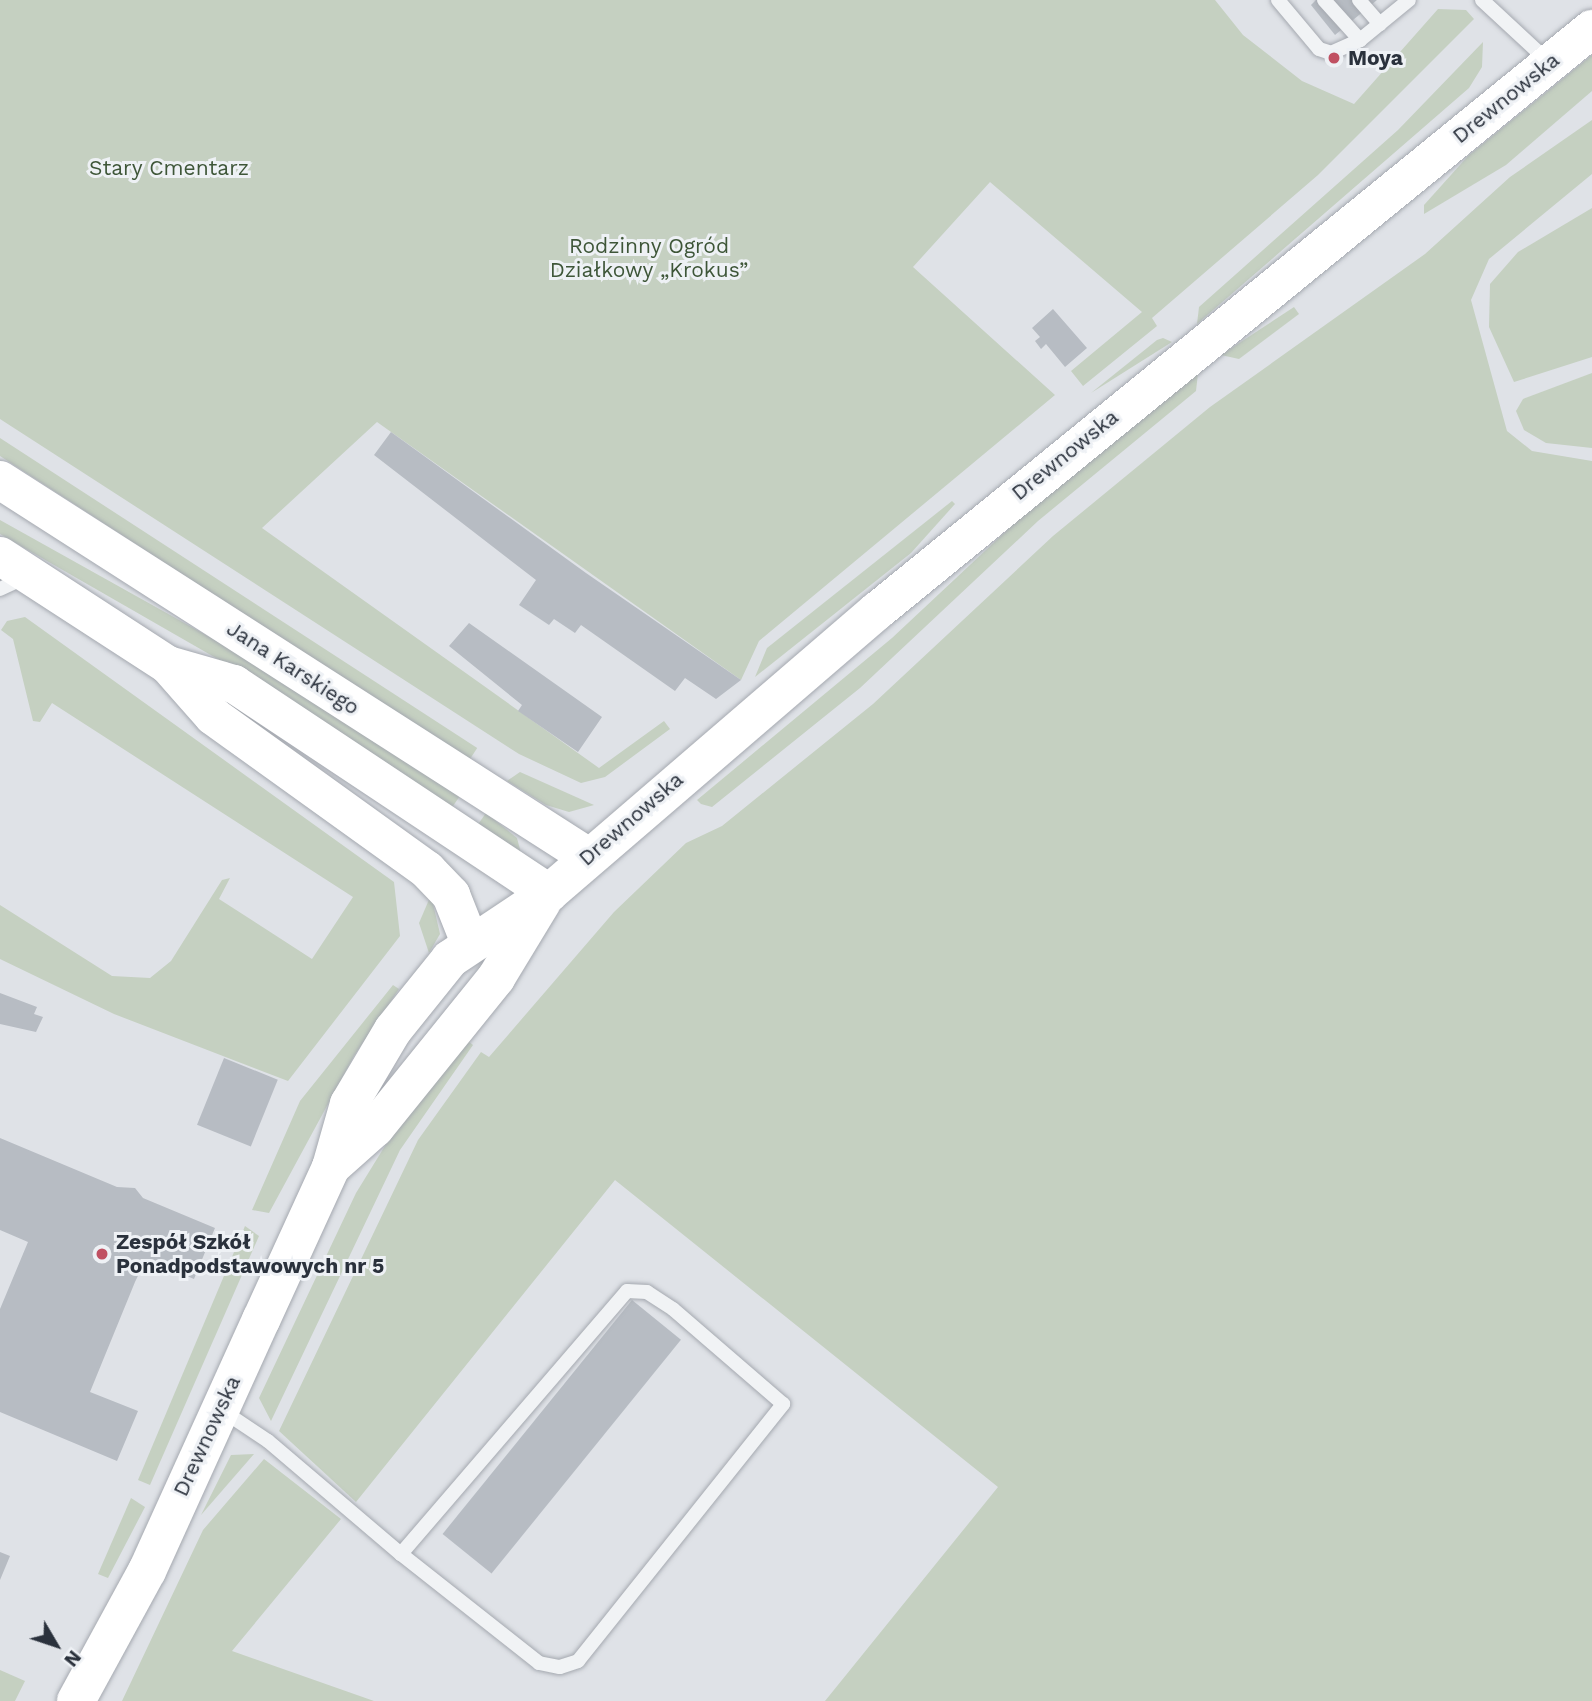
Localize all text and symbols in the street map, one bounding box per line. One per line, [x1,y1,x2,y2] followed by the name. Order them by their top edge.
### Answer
[1348,45,1403,71] place label: Moya
[1448,47,1564,149] street label: Drewnowska
[1326,50,1342,66] marker: Moya
[89,155,249,181] park label: Stary Cmentarz
[549,233,749,283] park label: Rodzinny Ogród Działkowy „Krokus”
[1007,404,1123,506] street label: Drewnowska
[222,616,364,720] street label: Jana Karskiego
[574,767,688,871] street label: Drewnowska
[116,1229,384,1279] place label: Zespół Szkół Ponadpodstawowych nr 5
[94,1246,110,1262] marker: Zespół Szkół Ponadpodstawowych nr 5
[168,1372,246,1500] street label: Drewnowska
[21,1610,91,1680] north arrow
[59,1646,86,1671] text: N

